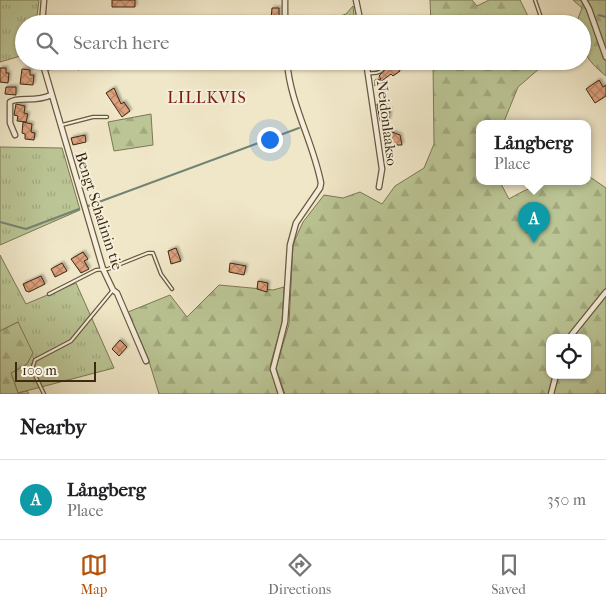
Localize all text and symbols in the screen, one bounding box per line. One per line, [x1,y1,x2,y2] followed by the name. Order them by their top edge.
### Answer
[15,15,591,70] search box
[33,29,61,57] icon: search
[73,32,169,54] text: Search here
[373,79,401,167] street label: Neidonlaakso
[167,88,247,107] district label: LILLKVIS
[476,120,591,185] popup
[257,127,283,153] your location
[494,132,573,154] text: Långberg
[71,150,127,273] street label: Bengt Schalinin tie
[494,154,530,173] text: Place
[518,202,550,243] pin: A
[546,334,591,379] map controls
[546,334,591,379] button: locate
[15,359,96,382] scale bar
[22,362,57,379] text: 100 m
[20,415,86,439] text: Nearby
[67,479,146,501] text: Långberg
[31,490,41,509] text: A
[547,490,586,509] text: 350 m
[67,501,103,520] text: Place
[80,551,108,598] tab: Map
[268,551,331,598] tab: Directions
[491,551,526,598] tab: Saved

